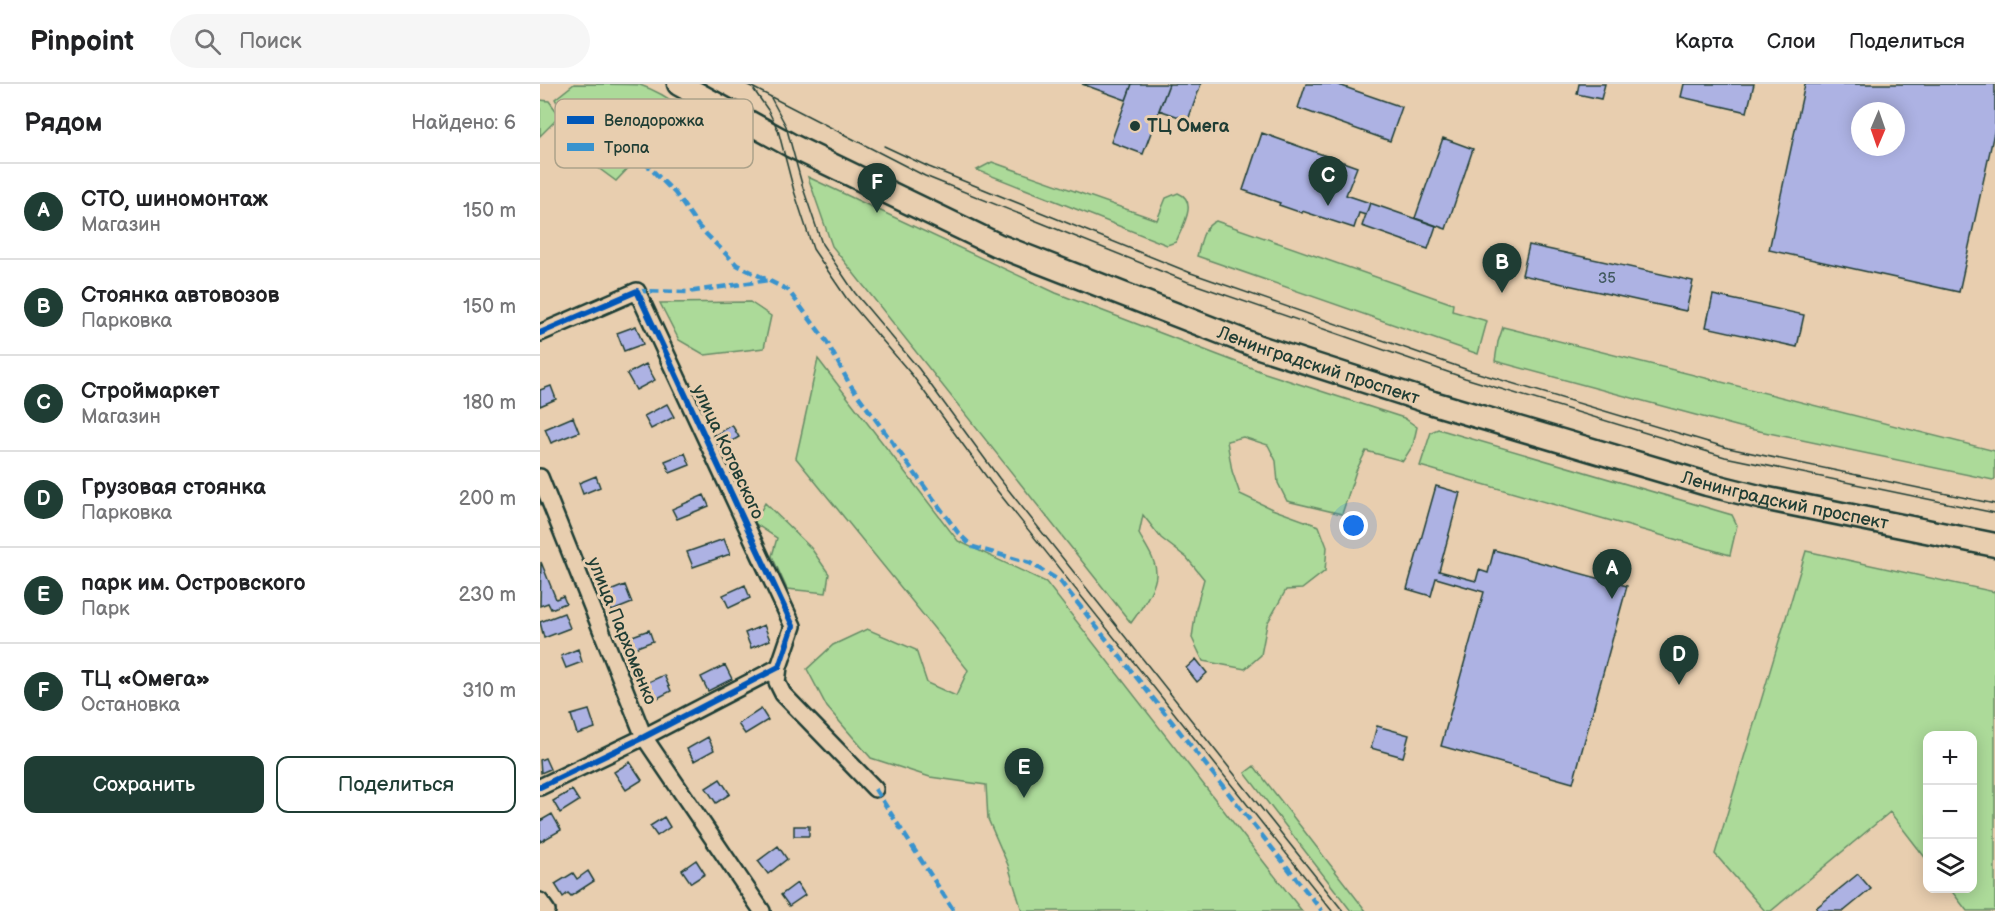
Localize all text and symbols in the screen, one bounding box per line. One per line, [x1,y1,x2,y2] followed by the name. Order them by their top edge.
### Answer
[170,14,590,68] search box
[30,25,134,58] text: Pinpoint
[191,25,224,58] icon: search
[239,28,302,55] text: Поиск
[1675,29,1734,54] text: Карта
[1767,29,1816,54] text: Слои
[1849,29,1965,54] text: Поделиться
[555,99,753,168] legend
[1851,102,1905,156] north arrow
[24,108,102,139] text: Рядом
[411,111,516,135] text: Найдено: 6
[604,112,705,131] text: Велодорожка
[1147,116,1230,137] place label: ТЦ Омега
[1128,119,1142,133] marker: ТЦ Омега
[604,139,650,158] text: Тропа
[1308,156,1348,206] pin: C
[858,164,896,213] pin: F
[81,186,268,213] text: СТО, шиномонтаж
[37,199,50,223] text: A
[463,199,516,223] text: 150 m
[81,213,161,237] text: Магазин
[1482,244,1522,293] pin: B
[1598,269,1616,288] house number: 35
[81,282,280,309] text: Стоянка автовозов
[36,295,51,319] text: B
[463,295,516,319] text: 150 m
[81,309,172,333] text: Парковка
[1214,321,1423,409] street label: Ленинградский проспект
[81,378,220,405] text: Строймаркет
[688,382,768,522] street label: улица Котовского
[36,391,51,415] text: C
[463,391,516,415] text: 180 m
[81,405,161,429] text: Магазин
[1678,466,1891,534] street label: Ленинградский проспект
[81,474,266,501] text: Грузовая стоянка
[37,487,50,511] text: D
[459,487,516,511] text: 200 m
[81,501,172,525] text: Парковка
[1339,511,1368,540] your location
[1592,550,1632,599] pin: A
[583,554,661,708] street label: улица Пархоменко
[81,570,305,597] text: парк им. Островского
[37,583,50,607] text: E
[459,583,516,607] text: 230 m
[81,597,130,621] text: Парк
[1660,636,1698,685] pin: D
[81,666,210,693] text: ТЦ «Омега»
[37,679,50,703] text: F
[462,679,516,703] text: 310 m
[81,693,180,717] text: Остановка
[1923,731,1977,893] map controls
[1923,731,1977,785] button: +
[1004,748,1044,798] pin: E
[24,756,264,813] button: Сохранить
[276,756,516,813] button: Поделиться
[1923,785,1977,839] button: −
[1923,839,1977,893] button: layers

